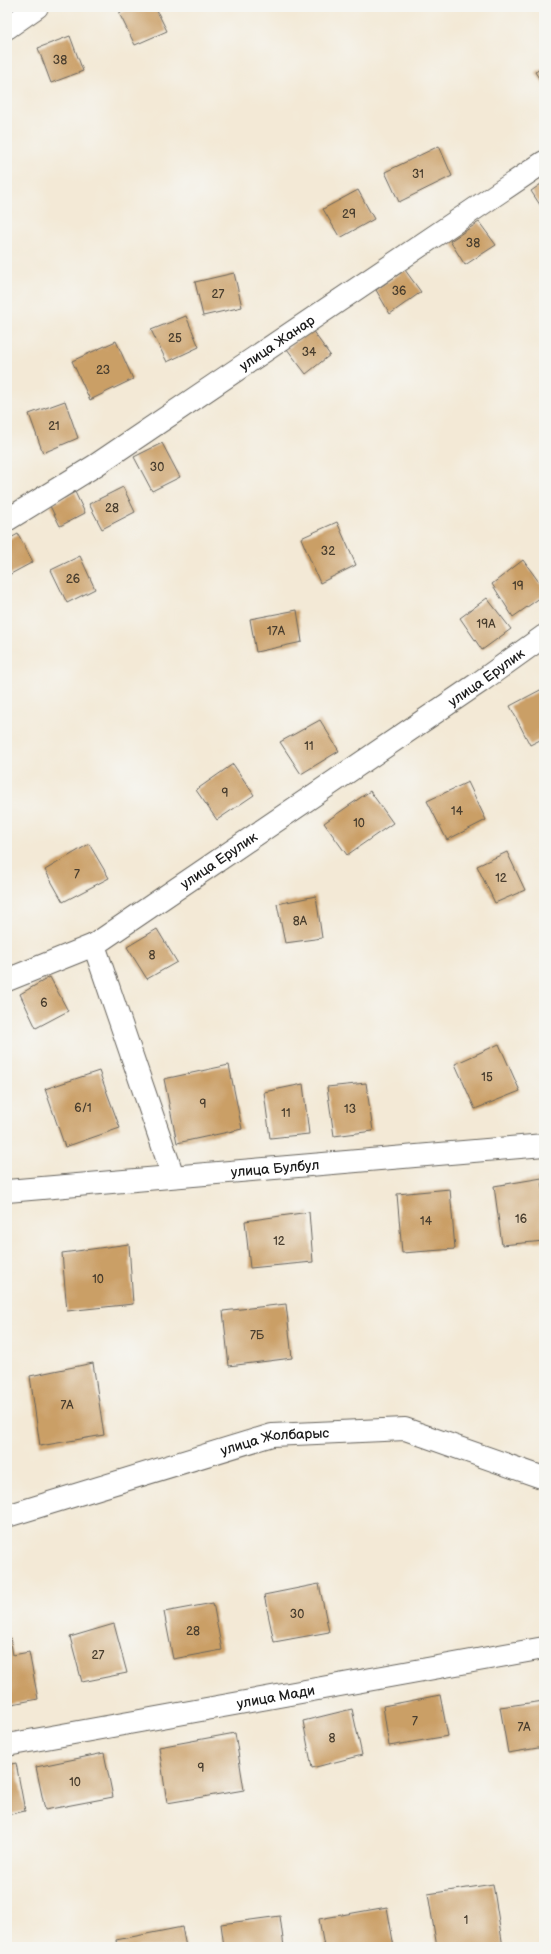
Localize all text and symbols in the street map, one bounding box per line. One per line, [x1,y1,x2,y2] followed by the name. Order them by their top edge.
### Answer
[53,53,67,68] house number: 38
[412,167,424,182] house number: 31
[342,207,356,222] house number: 29
[466,236,480,251] house number: 38
[392,284,406,299] house number: 36
[212,287,225,302] house number: 27
[236,311,318,374] street label: улица Жанар
[168,331,182,346] house number: 25
[302,345,317,360] house number: 34
[96,363,110,378] house number: 23
[48,419,60,434] house number: 21
[150,460,164,475] house number: 30
[105,501,119,516] house number: 28
[321,544,335,559] house number: 32
[66,572,80,587] house number: 26
[512,579,524,594] house number: 19
[477,617,496,632] house number: 19А
[267,624,286,639] house number: 17А
[445,644,528,710] street label: улица Ерулик
[304,739,314,754] house number: 11
[222,786,229,801] house number: 9
[451,804,464,819] house number: 14
[353,816,365,831] house number: 10
[177,828,261,892] street label: улица Ерулик
[74,867,80,882] house number: 7
[495,871,507,886] house number: 12
[293,914,308,929] house number: 8А
[149,948,156,963] house number: 8
[40,996,48,1011] house number: 6
[481,1070,493,1085] house number: 15
[200,1097,207,1112] house number: 9
[74,1101,92,1116] house number: 6/1
[344,1102,356,1117] house number: 13
[281,1106,291,1121] house number: 11
[230,1156,320,1180] street label: улица Булбул
[515,1212,527,1227] house number: 16
[420,1214,433,1229] house number: 14
[273,1234,285,1249] house number: 12
[92,1272,104,1287] house number: 10
[250,1328,265,1343] house number: 7Б
[60,1398,74,1413] house number: 7А
[218,1424,330,1459] street label: улица Жолбарыс
[290,1607,304,1622] house number: 30
[186,1624,200,1639] house number: 28
[92,1648,105,1663] house number: 27
[235,1681,316,1712] street label: улица Мади
[412,1714,418,1729] house number: 7
[517,1720,531,1735] house number: 7А
[329,1731,336,1746] house number: 8
[198,1761,205,1776] house number: 9
[69,1775,81,1790] house number: 10
[464,1913,468,1928] house number: 1

